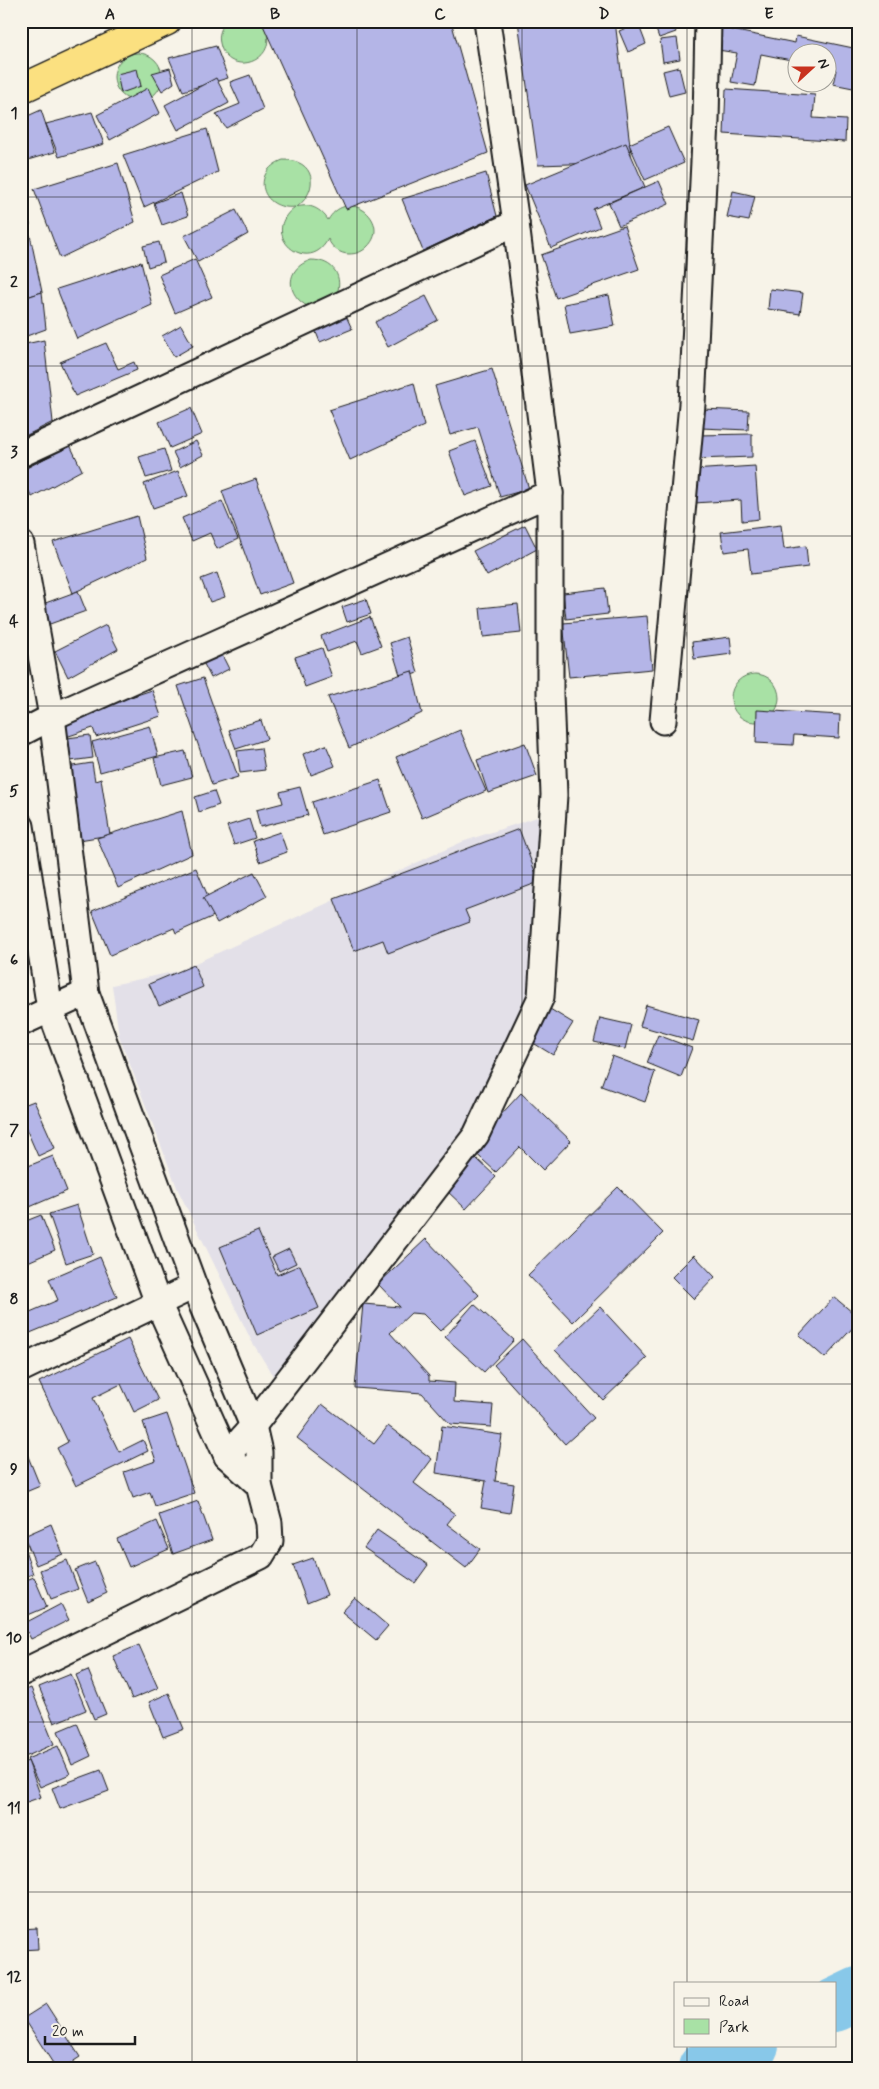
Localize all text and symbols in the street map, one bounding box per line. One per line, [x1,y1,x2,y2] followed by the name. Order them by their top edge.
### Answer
[105,4,115,25] text: A
[270,4,280,25] text: B
[434,4,446,25] text: C
[598,4,610,25] text: D
[764,4,774,25] text: E
[786,42,836,92] north arrow
[813,56,833,71] text: N
[10,103,18,124] text: 1
[10,272,18,293] text: 2
[10,442,18,463] text: 3
[9,611,19,632] text: 4
[9,781,19,802] text: 5
[10,950,18,971] text: 6
[9,1120,19,1141] text: 7
[9,1289,19,1310] text: 8
[10,1459,18,1480] text: 9
[6,1628,22,1649] text: 10
[7,1798,21,1819] text: 11
[6,1967,22,1988] text: 12
[674,1982,836,2046] legend
[719,1992,749,2012] text: Road
[45,2014,135,2046] scale bar
[719,2018,749,2038] text: Park
[52,2022,84,2042] text: 20 m

